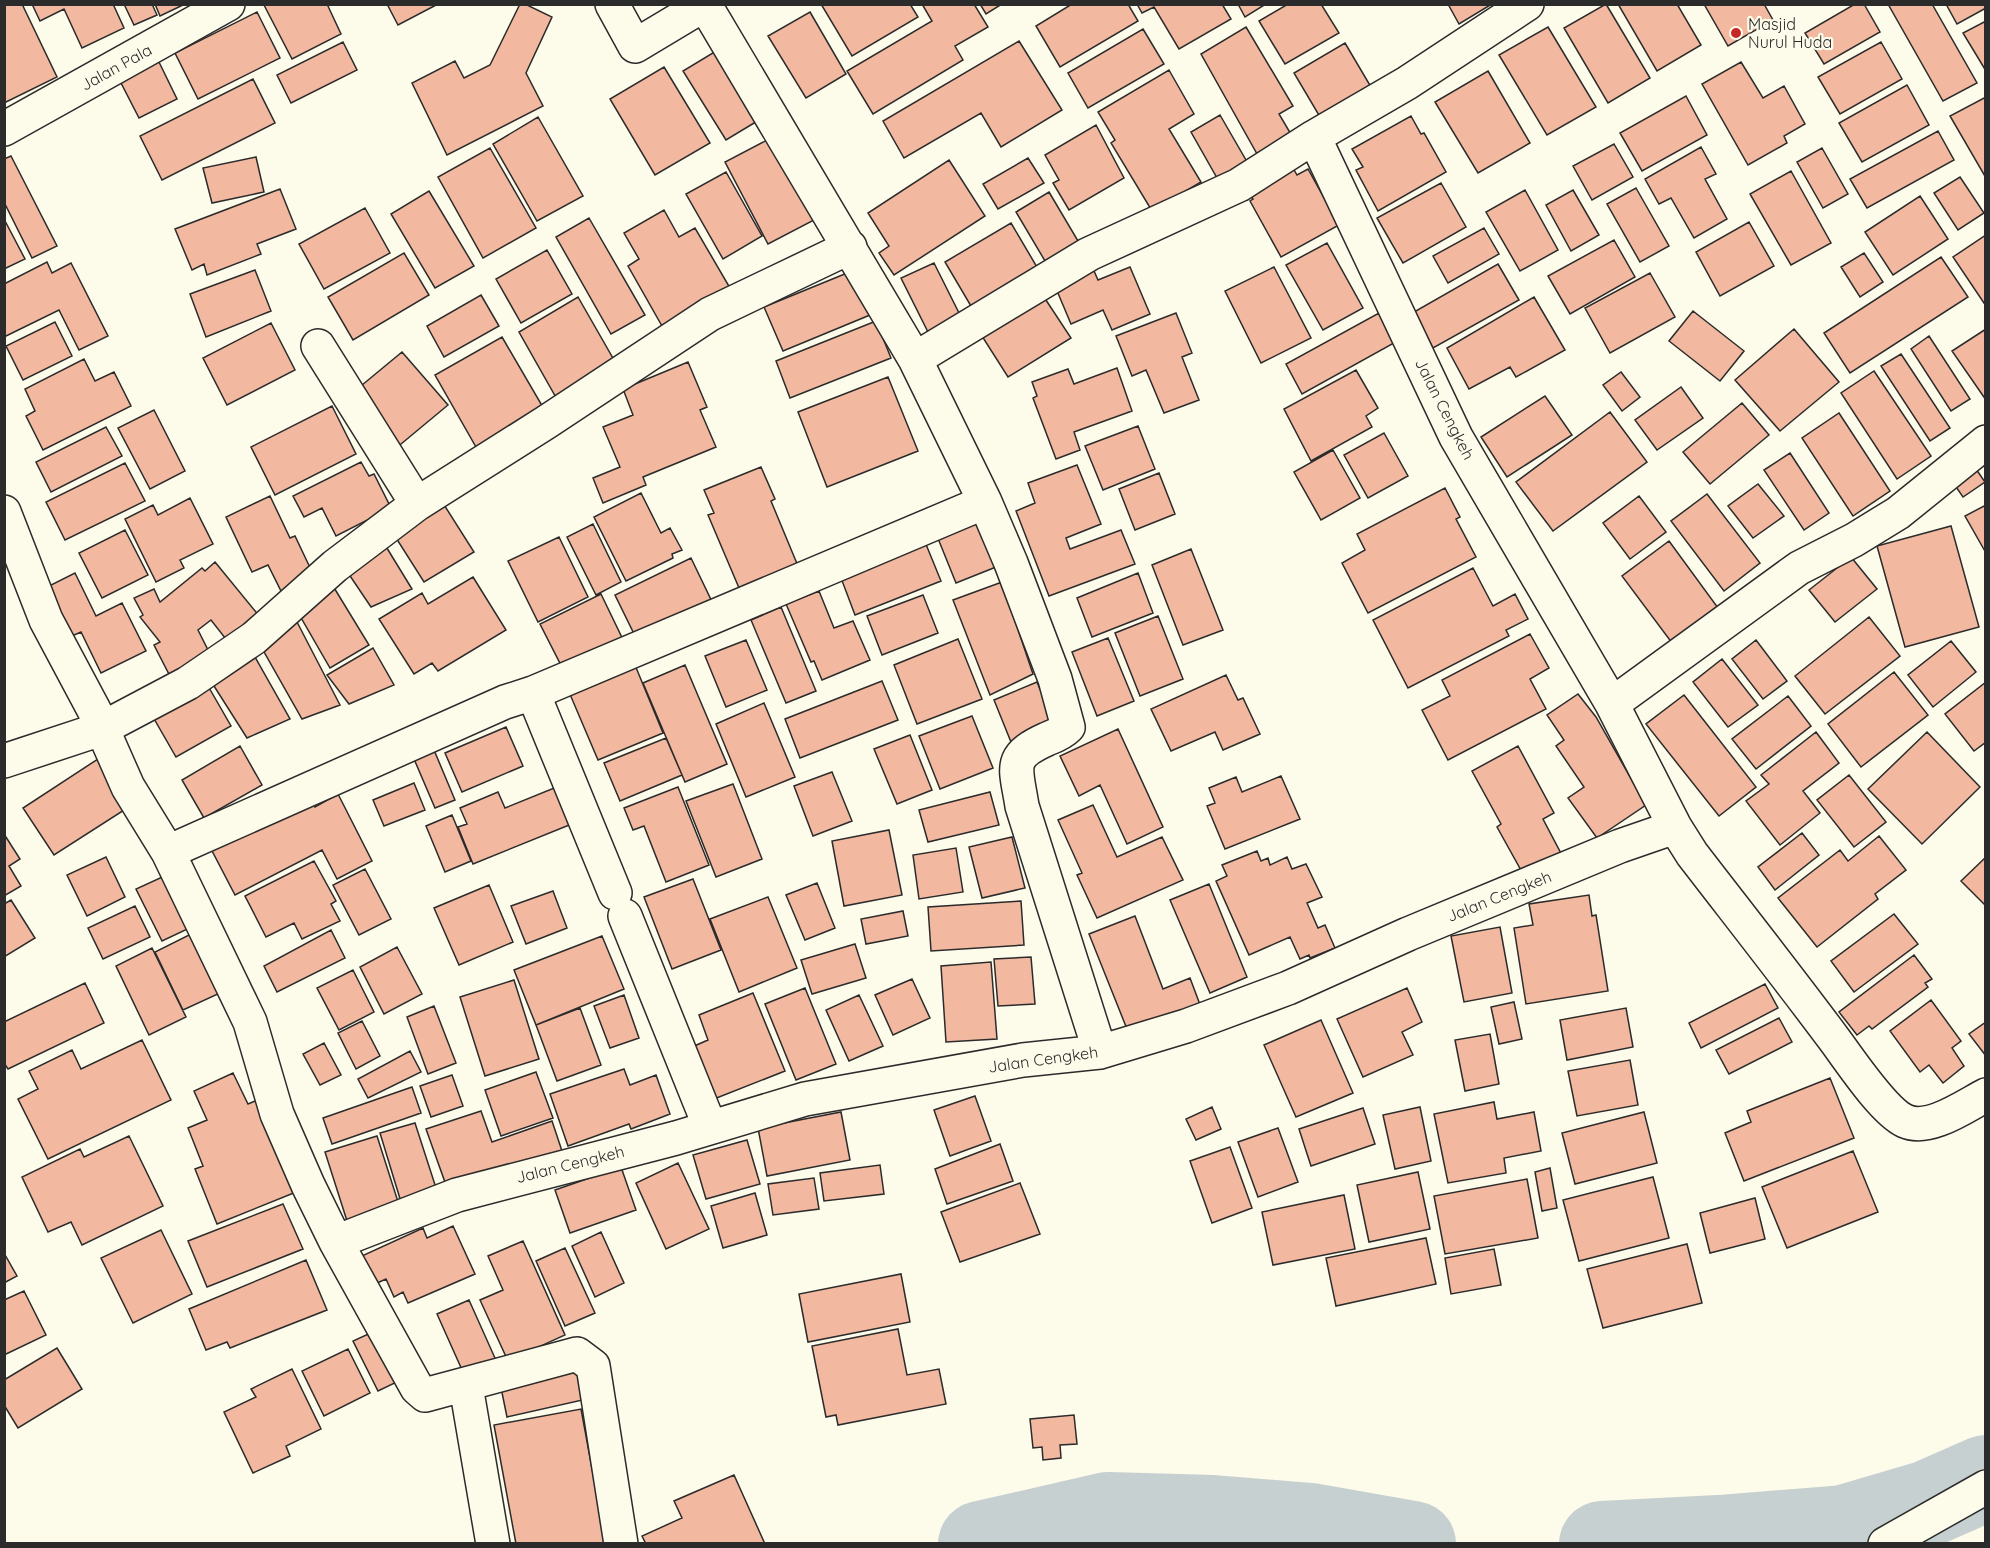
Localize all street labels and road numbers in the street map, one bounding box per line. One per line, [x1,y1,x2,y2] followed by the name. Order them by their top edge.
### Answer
[77,39,155,95] street label: Jalan Pala
[1411,355,1479,463] street label: Jalan Cengkeh
[1444,866,1554,926] street label: Jalan Cengkeh
[987,1041,1099,1077] street label: Jalan Cengkeh
[514,1141,626,1187] street label: Jalan Cengkeh

